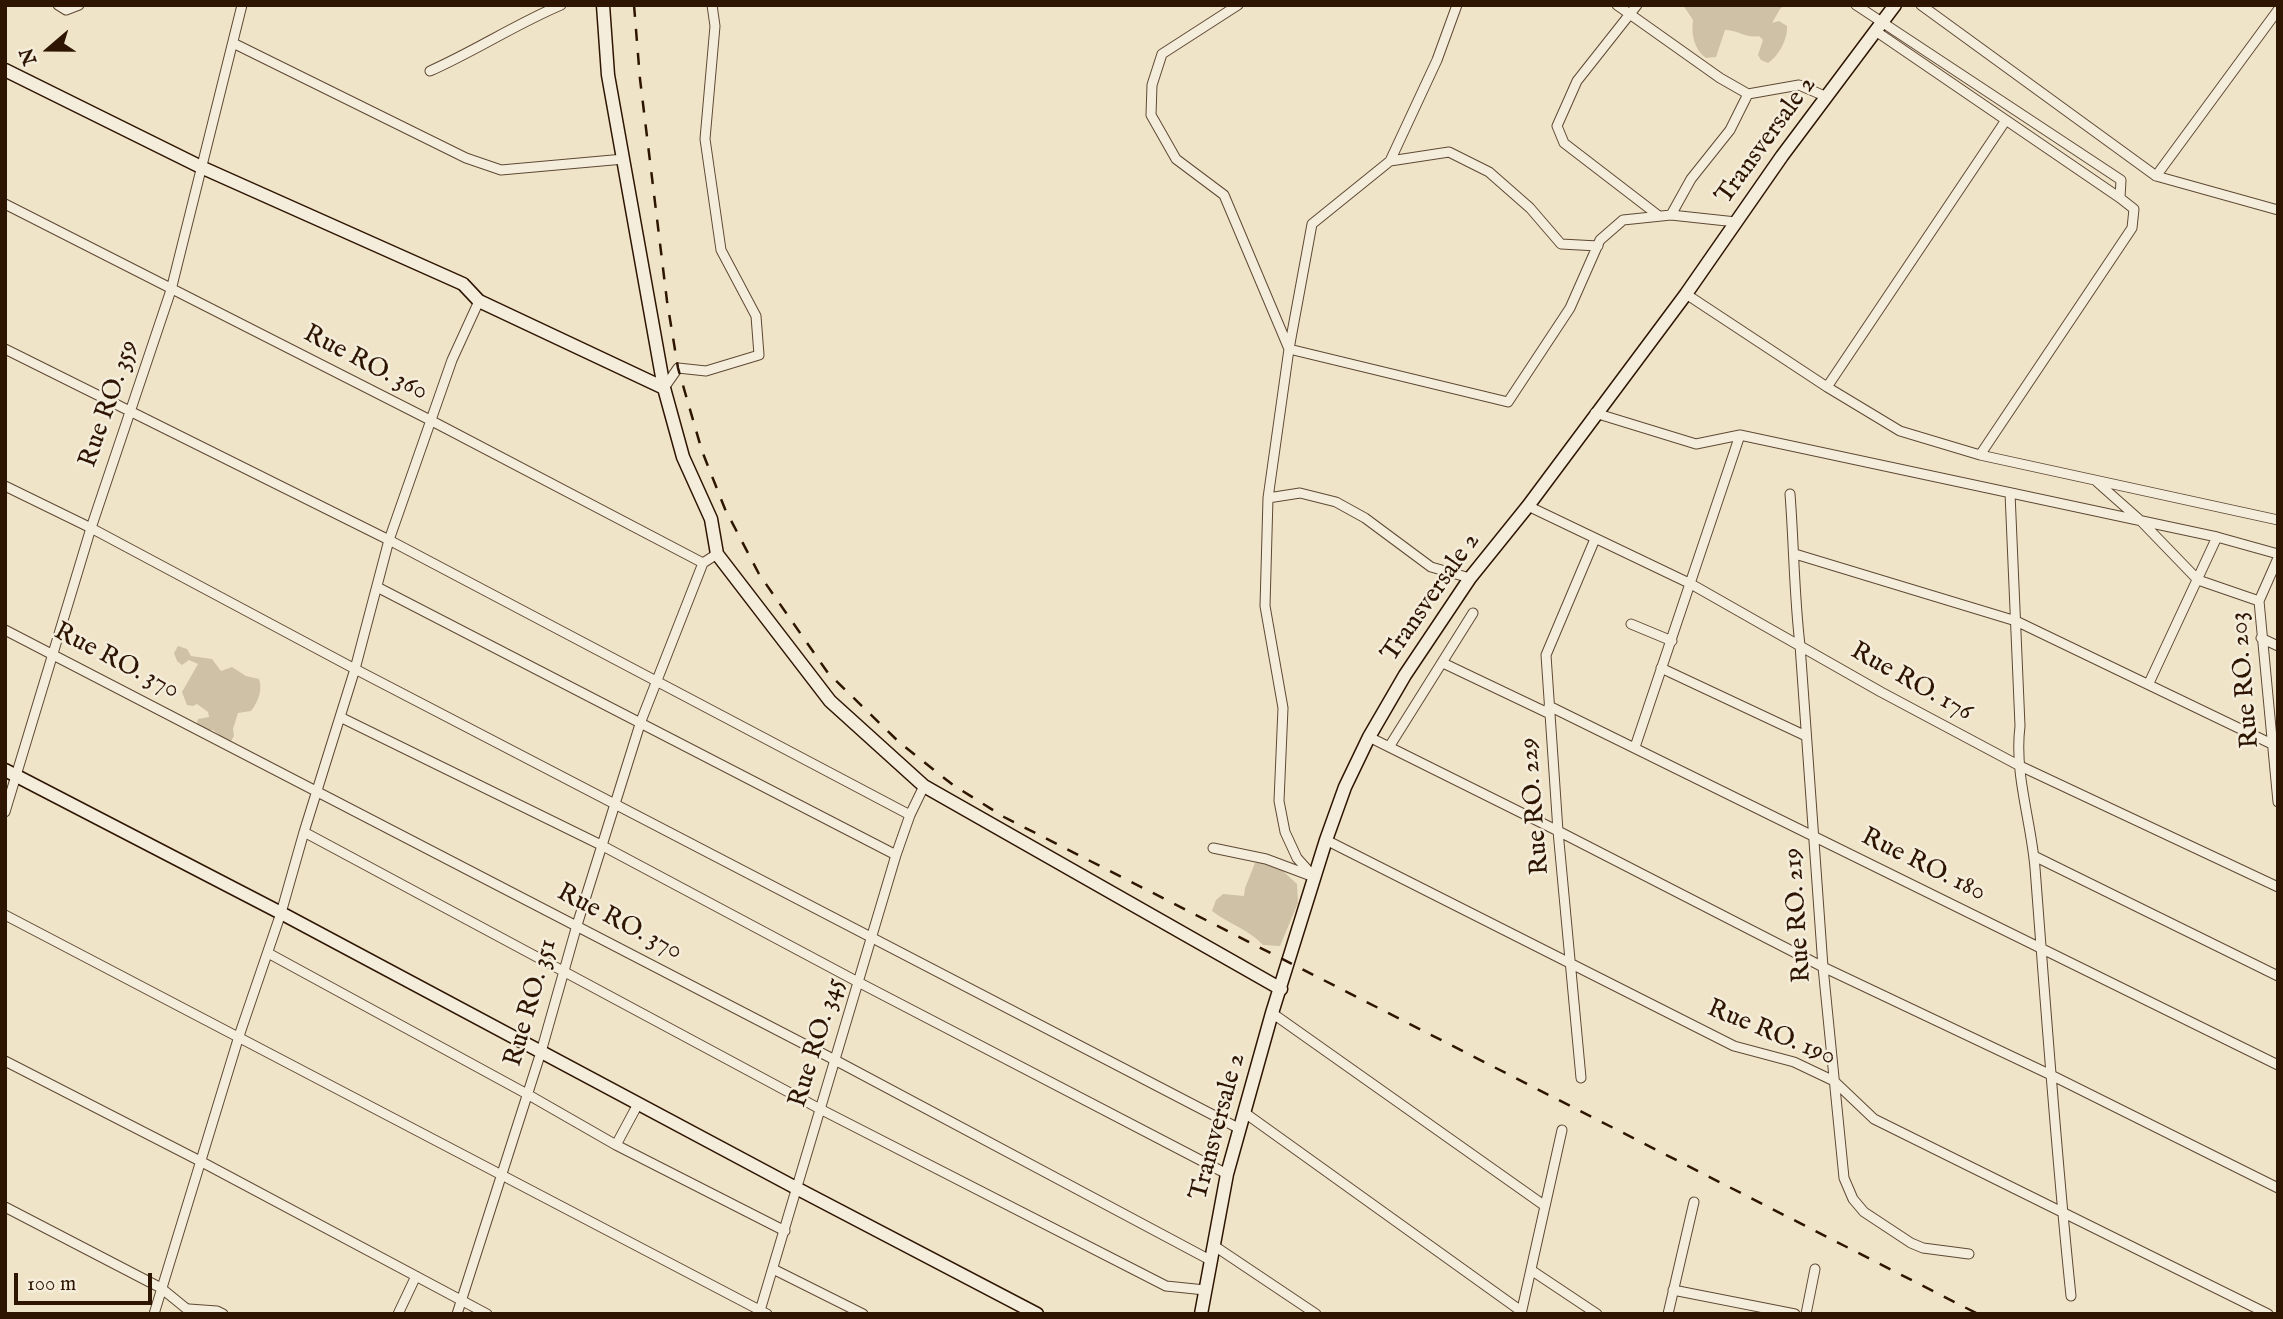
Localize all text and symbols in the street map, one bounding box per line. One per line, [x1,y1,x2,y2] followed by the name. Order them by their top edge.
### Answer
[14,14,84,84] north arrow
[15,44,43,68] text: N
[1710,71,1824,211] street label: Transversale 2
[297,319,433,409] street label: Rue RO. 360
[74,336,146,472] street label: Rue RO. 359
[1376,527,1488,669] street label: Transversale 2
[2224,610,2268,750] street label: Rue RO. 203
[48,617,184,707] street label: Rue RO. 370
[1844,637,1978,729] street label: Rue RO. 176
[1514,736,1558,876] street label: Rue RO. 229
[1856,822,1990,910] street label: Rue RO. 180
[1779,846,1819,984] street label: Rue RO. 219
[551,878,687,968] street label: Rue RO. 370
[499,936,565,1070] street label: Rue RO. 351
[784,974,852,1112] street label: Rue RO. 345
[1702,994,1840,1074] street label: Rue RO. 190
[1184,1050,1254,1204] street label: Transversale 2
[18,1260,156,1304] scale bar
[27,1271,76,1298] text: 100 m

